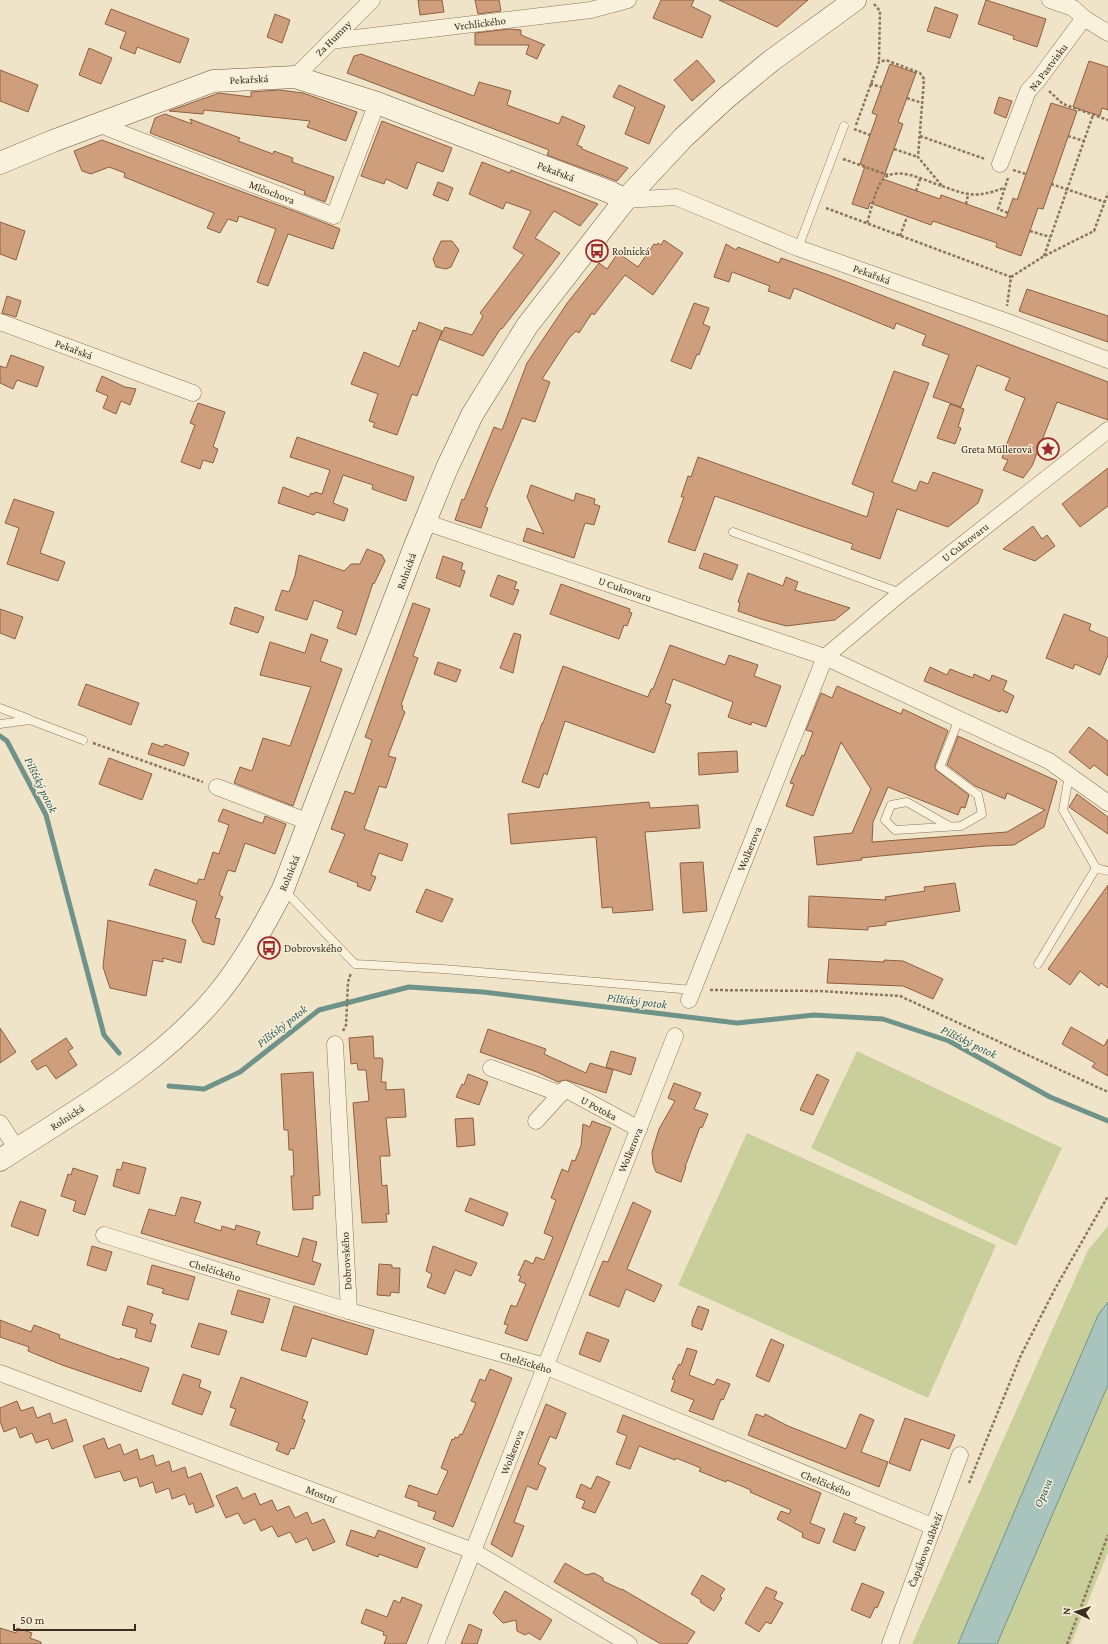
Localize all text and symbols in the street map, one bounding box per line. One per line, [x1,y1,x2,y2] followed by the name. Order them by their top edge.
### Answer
[454,14,507,32] street label: Vrchlického
[313,17,355,59] street label: Za Humny
[1026,41,1070,93] street label: Na Pastvisku
[229,72,269,86] street label: Pekařská
[536,158,576,184] street label: Pekařská
[247,178,297,206] street label: Mlčochova
[584,238,610,264] bus stop icon: Rolnická
[612,245,650,257] place label: Rolnická
[852,262,892,286] street label: Pekařská
[54,337,94,361] street label: Pekařská
[1035,436,1061,462] place icon: Greta Müllerová
[961,443,1032,455] place label: Greta Müllerová
[939,520,991,564] street label: U Cukrovaru
[394,551,418,591] street label: Rolnická
[597,574,653,604] street label: U Cukrovaru
[21,755,61,816] water label: Pilšťský potok
[735,825,763,873] street label: Wolkerova
[276,853,302,893] street label: Rolnická
[256,935,282,961] bus stop icon: Dobrovského
[284,942,343,954] place label: Dobrovského
[606,990,669,1012] water label: Pilšťský potok
[254,1001,311,1050] water label: Pilšťský potok
[939,1022,1000,1062] water label: Pilšťský potok
[579,1093,619,1123] street label: U Potoka
[48,1102,86,1132] street label: Rolnická
[616,1126,644,1174] street label: Wolkerova
[338,1231,354,1290] street label: Dobrovského
[188,1256,243,1284] street label: Chelčického
[499,1348,554,1376] street label: Chelčického
[498,1428,526,1476] street label: Wolkerova
[799,1467,854,1499] street label: Chelčického
[1031,1476,1055,1510] water label: Opava
[304,1483,339,1506] street label: Mostní
[905,1510,946,1589] street label: Čapákovo nábřeží
[1056,1592,1096,1632] north arrow
[14,1606,135,1632] scale bar
[1060,1607,1072,1615] text: N
[20,1613,45,1627] text: 50 m

